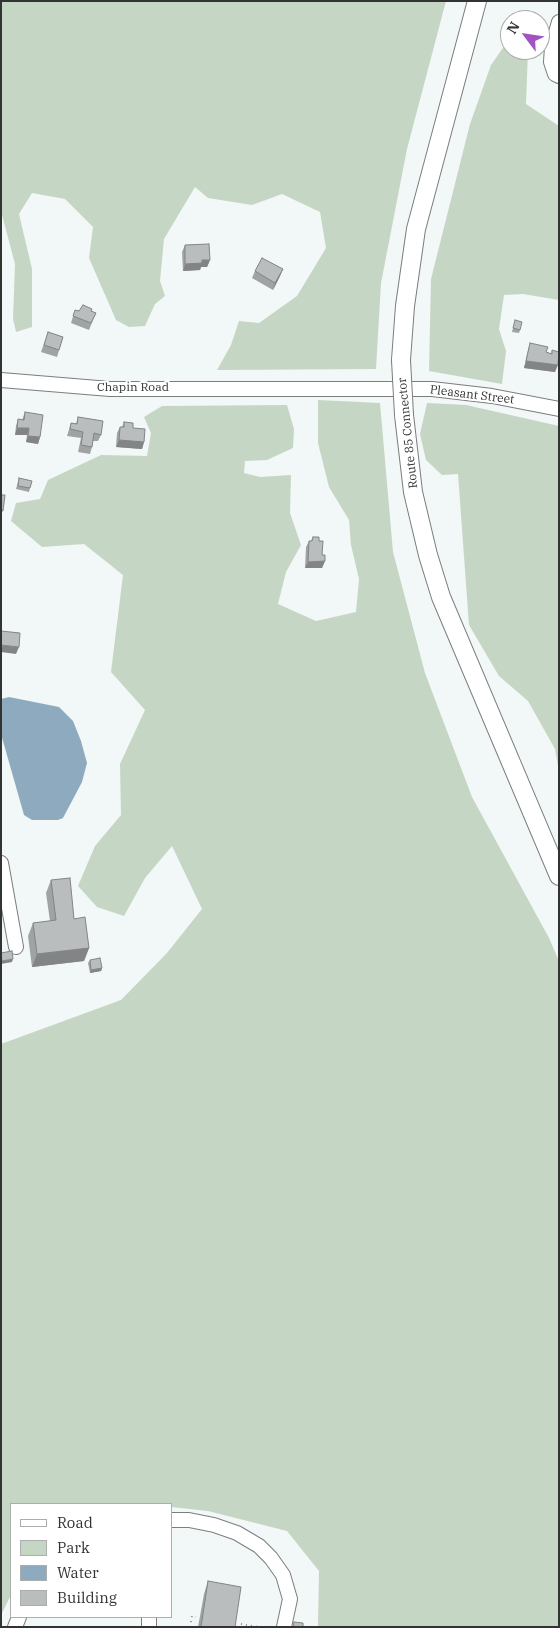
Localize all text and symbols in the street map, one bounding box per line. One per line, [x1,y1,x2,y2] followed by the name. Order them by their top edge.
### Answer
[500,10,550,60] north arrow
[502,18,524,37] text: N
[395,377,421,489] street label: Route 85 Connector
[97,381,169,395] street label: Chapin Road
[429,383,515,407] street label: Pleasant Street
[10,1503,172,1618] legend
[57,1513,93,1532] text: Road
[57,1538,90,1557] text: Park
[57,1563,99,1582] text: Water
[57,1588,117,1607] text: Building

